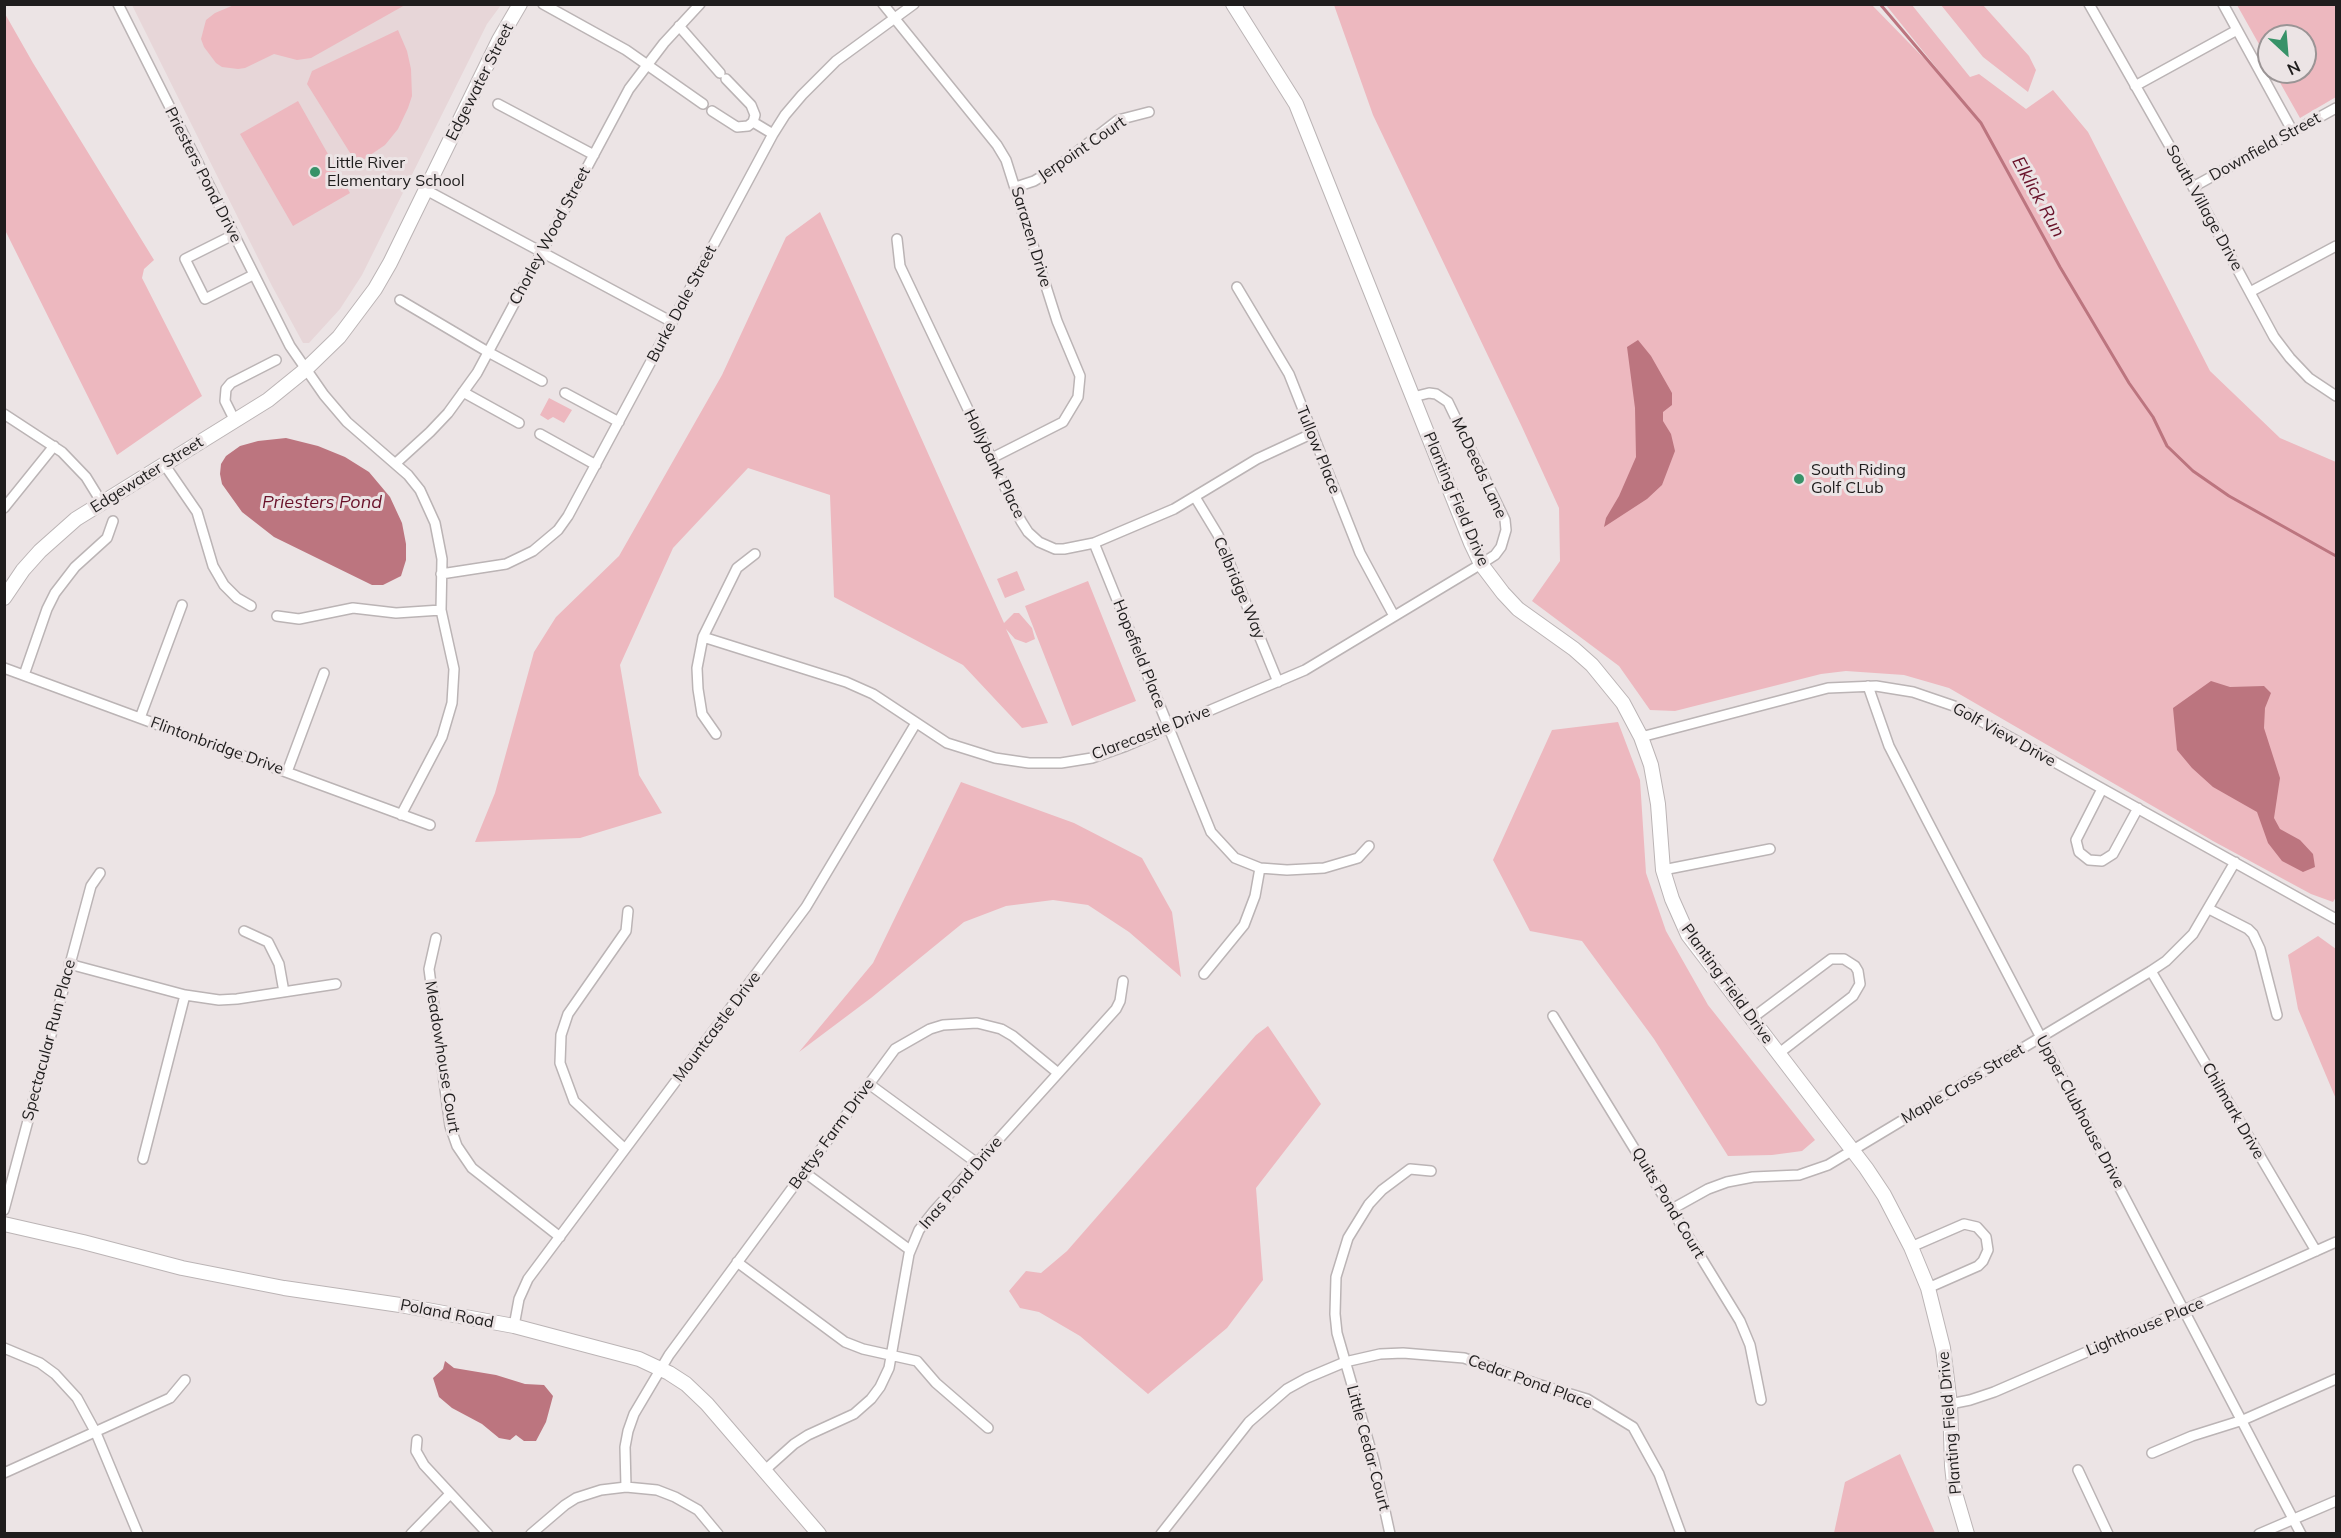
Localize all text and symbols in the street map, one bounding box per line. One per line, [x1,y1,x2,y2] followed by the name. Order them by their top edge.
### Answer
[442,20,518,144] street label: Edgewater Street
[2257,24,2317,84] north arrow
[2284,57,2304,80] text: N
[161,104,245,246] street label: Priesters Pond Drive
[2206,109,2324,185] street label: Downfield Street
[1034,113,1130,185] street label: Jerpoint Court
[2161,142,2247,274] street label: South Village Drive
[327,153,465,191] place label: Little River Elementary School
[2007,153,2069,241] water label: Elklick Run
[505,164,595,308] street label: Chorley Wood Street
[308,165,322,179] marker: Little River Elementary School
[1007,184,1055,290] street label: Sarazen Drive
[643,242,721,366] street label: Burke Dale Street
[1292,403,1344,497] street label: Tullow Place
[959,406,1029,522] street label: Hollybank Place
[1447,414,1511,522] street label: McDeeds Lane
[1419,429,1493,569] street label: Planting Field Drive
[87,433,207,517] street label: Edgewater Street
[1811,460,1906,498] place label: South Riding Golf CLub
[1792,472,1806,486] marker: South Riding Golf CLub
[262,492,382,514] water label: Priesters Pond
[1209,534,1269,642] street label: Celbridge Way
[1108,597,1170,711] street label: Hopefield Place
[1949,699,2059,771] street label: Golf View Drive
[1089,702,1213,764] street label: Clarecastle Drive
[148,713,286,779] street label: Flintonbridge Drive
[1677,920,1777,1048] street label: Planting Field Drive
[18,957,80,1123] street label: Spectacular Run Place
[669,968,765,1086] street label: Mountcastle Drive
[420,980,464,1134] street label: Meadowhouse Court
[2032,1032,2128,1192] street label: Upper Clubhouse Drive
[1898,1040,2028,1128] street label: Maple Cross Street
[2198,1059,2268,1163] street label: Chilmark Drive
[785,1075,879,1193] street label: Bettys Farm Drive
[916,1133,1006,1233] street label: Inas Pond Drive
[1627,1144,1709,1262] street label: Quits Pond Court
[2083,1294,2207,1360] street label: Lighthouse Place
[399,1296,495,1332] street label: Poland Road
[1465,1351,1595,1413] street label: Cedar Pond Place
[1934,1351,1966,1495] street label: Planting Field Drive
[1342,1383,1394,1513] street label: Little Cedar Court

